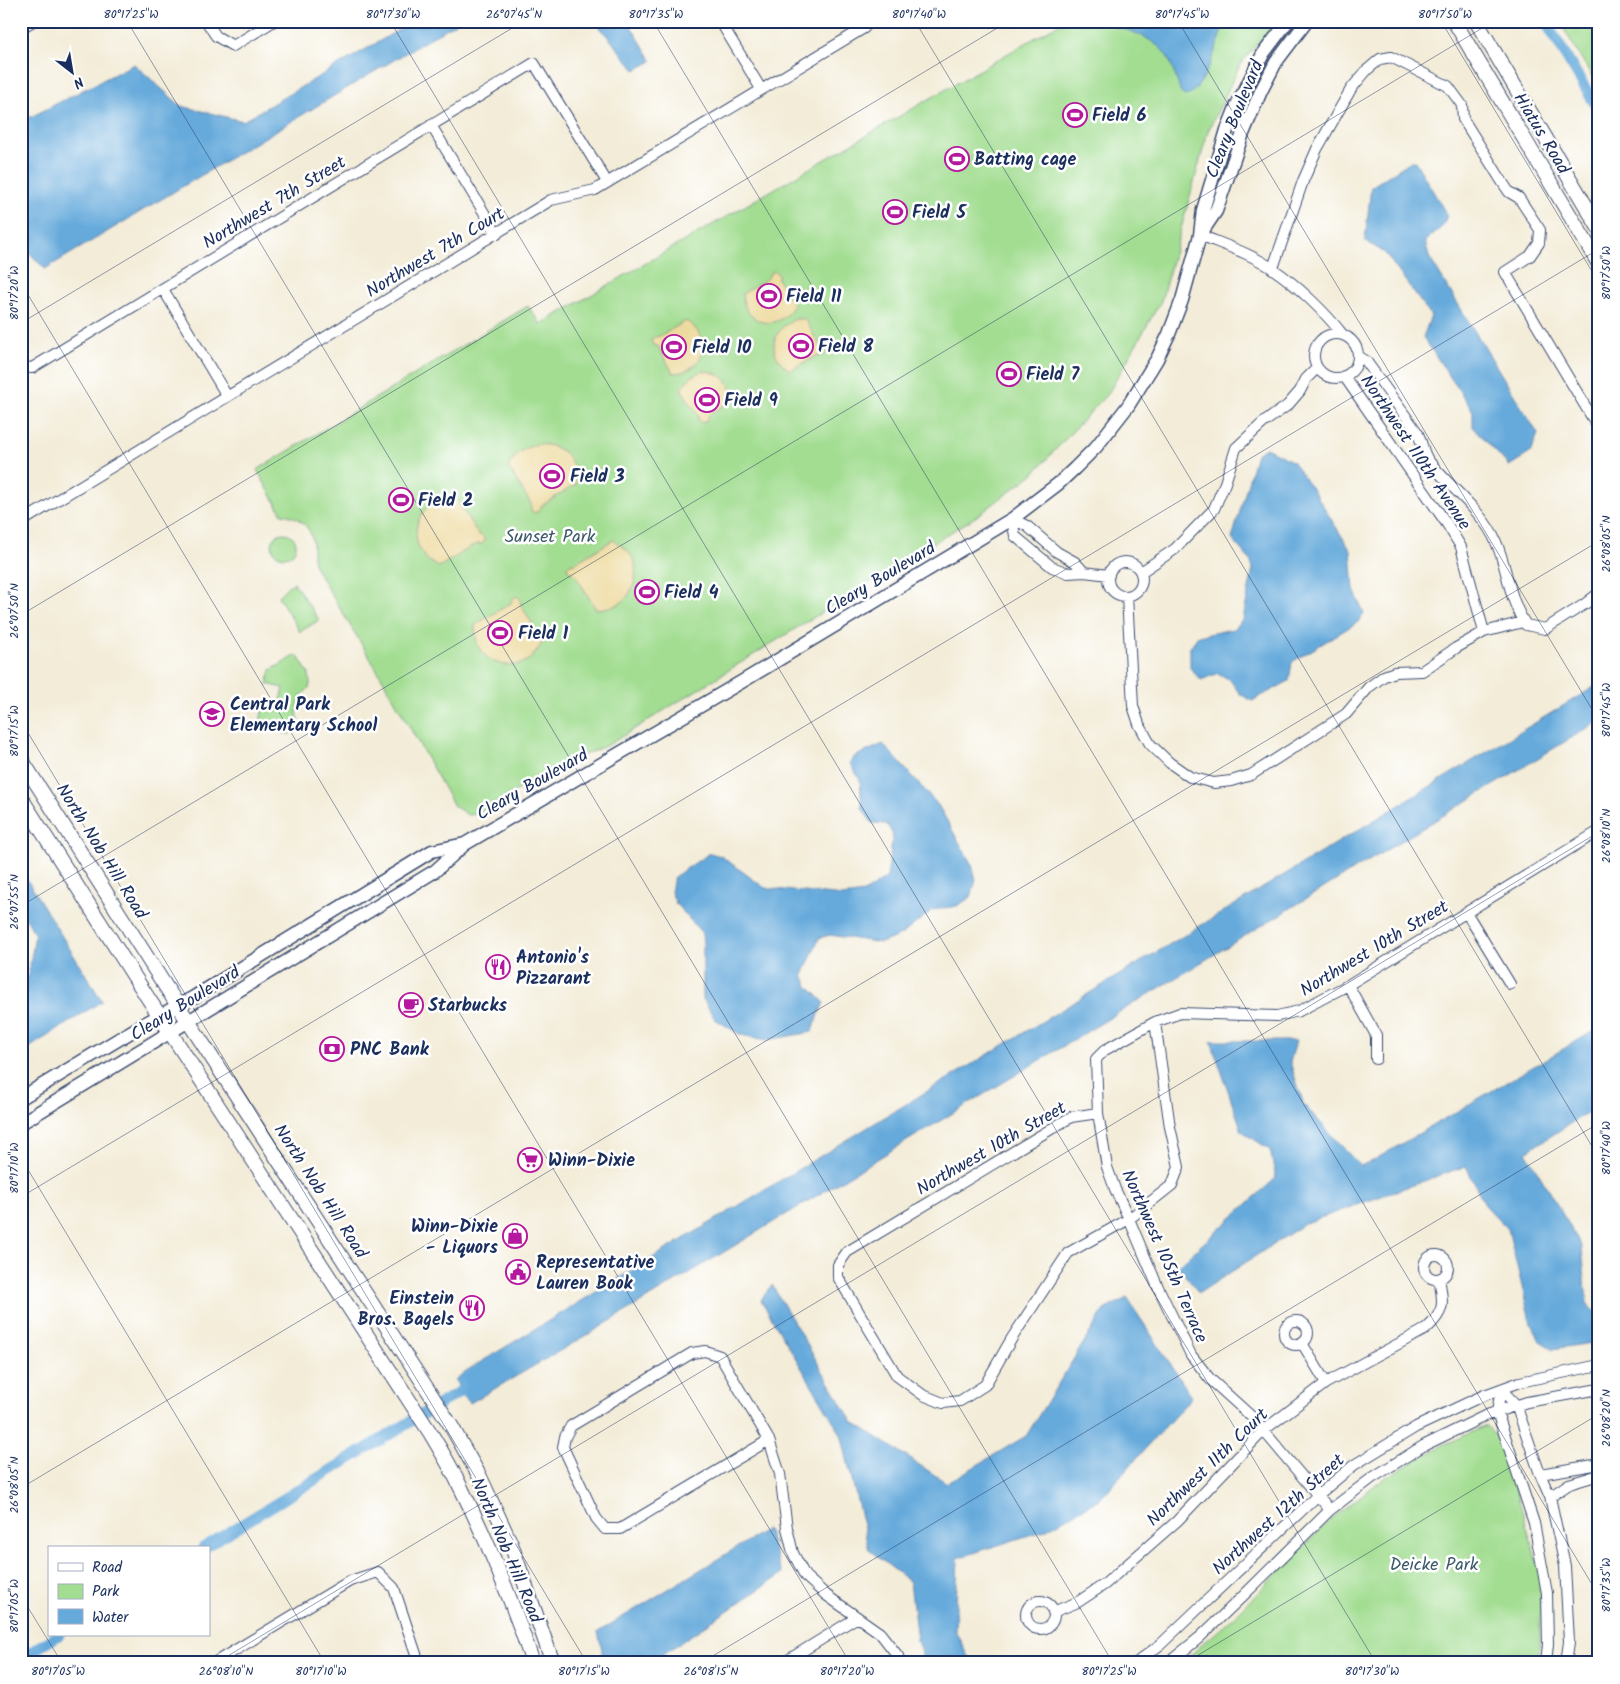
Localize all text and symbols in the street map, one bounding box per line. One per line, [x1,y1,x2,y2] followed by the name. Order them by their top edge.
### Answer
[103,5,159,24] text: 80°17'25"W
[366,5,420,24] text: 80°17'30"W
[486,5,542,24] text: 26°07'45"N
[629,5,683,24] text: 80°17'35"W
[892,5,946,24] text: 80°17'40"W
[1155,5,1209,24] text: 80°17'45"W
[1418,5,1472,24] text: 80°17'50"W
[48,48,98,98] north arrow
[1199,55,1273,183] street label: Cleary Boulevard
[69,71,88,94] text: N
[1505,87,1577,181] street label: Hiatus Road
[1062,102,1088,128] sports icon: Field 6
[1092,102,1147,131] place label: Field 6
[944,146,970,172] sports icon: Batting cage
[974,146,1077,175] place label: Batting cage
[198,148,353,258] street label: Northwest 7th Street
[882,199,908,225] sports icon: Field 5
[912,199,968,228] place label: Field 5
[361,200,512,306] street label: Northwest 7th Court
[1597,246,1616,300] text: 80°17'50"W
[5,266,24,320] text: 80°17'20"W
[756,283,782,309] sports icon: Field 11
[786,283,842,312] place label: Field 11
[788,333,814,359] sports icon: Field 8
[818,333,874,362] place label: Field 8
[661,334,687,360] sports icon: Field 10
[692,334,752,363] place label: Field 10
[996,361,1022,387] sports icon: Field 7
[1026,361,1080,390] place label: Field 7
[1352,369,1478,536] street label: Northwest 110th Avenue
[694,387,720,413] sports icon: Field 9
[724,387,778,416] place label: Field 9
[539,463,565,489] sports icon: Field 3
[570,463,625,492] place label: Field 3
[388,487,414,513] sports icon: Field 2
[418,487,473,516] place label: Field 2
[1597,515,1616,573] text: 26°08'05"N
[505,523,596,552] park label: Sunset Park
[820,534,943,624] street label: Cleary Boulevard
[634,579,660,605] sports icon: Field 4
[664,579,719,608] place label: Field 4
[5,583,24,639] text: 26°07'50"N
[487,620,513,646] sports icon: Field 1
[518,620,569,649] place label: Field 1
[1597,683,1616,737] text: 80°17'45"W
[230,691,377,741] place label: Central Park Elementary School
[199,701,225,727] school or university icon: Central Park Elementary School
[5,705,24,757] text: 80°17'15"W
[471,741,595,829] street label: Cleary Boulevard
[47,778,155,926] street label: North Nob Hill Road
[1597,809,1616,863] text: 26°08'10"N
[5,874,24,930] text: 26°07'55"N
[1295,893,1456,1005] street label: Northwest 10th Street
[516,944,592,994] place label: Antonio's Pizzarant
[485,954,511,980] restaurant icon: Antonio's Pizzarant
[125,958,247,1050] street label: Cleary Boulevard
[398,992,424,1018] cafe icon: Starbucks
[428,992,507,1021] place label: Starbucks
[319,1036,345,1062] bank icon: PNC Bank
[350,1036,430,1065] place label: PNC Bank
[911,1094,1073,1204] street label: Northwest 10th Street
[265,1119,375,1266] street label: North Nob Hill Road
[1597,1121,1616,1175] text: 80°17'40"W
[5,1142,24,1194] text: 80°17'10"W
[517,1147,543,1173] supermarket icon: Winn-Dixie
[548,1147,635,1176] place label: Winn-Dixie
[1112,1165,1215,1348] street label: Northwest 105th Terrace
[411,1213,499,1263] place label: Winn-Dixie - Liquors
[502,1223,528,1249] shop icon: Winn-Dixie - Liquors
[536,1249,654,1299] place label: Representative Lauren Book
[505,1259,531,1285] public building icon: Representative Lauren Book
[357,1285,455,1335] place label: Einstein Bros. Bagels
[459,1295,485,1321] restaurant icon: Einstein Bros. Bagels
[1597,1389,1616,1447] text: 26°08'20"N
[1140,1401,1277,1534] street label: Northwest 11th Court
[1206,1447,1353,1583] street label: Northwest 12th Street
[5,1456,24,1514] text: 26°08'05"N
[462,1473,550,1629] street label: North Nob Hill Road
[48,1546,210,1636] legend
[1390,1551,1479,1580] park label: Deicke Park
[92,1556,123,1580] text: Road
[1597,1558,1616,1612] text: 80°17'35"W
[5,1579,24,1633] text: 80°17'05"W
[92,1580,120,1604] text: Park
[92,1606,129,1630] text: Water
[31,1662,85,1681] text: 80°17'05"W
[199,1662,253,1681] text: 26°08'10"N
[295,1662,347,1681] text: 80°17'10"W
[558,1662,610,1681] text: 80°17'15"W
[684,1662,738,1681] text: 26°08'15"N
[820,1662,874,1681] text: 80°17'20"W
[1081,1662,1137,1681] text: 80°17'25"W
[1345,1662,1399,1681] text: 80°17'30"W

